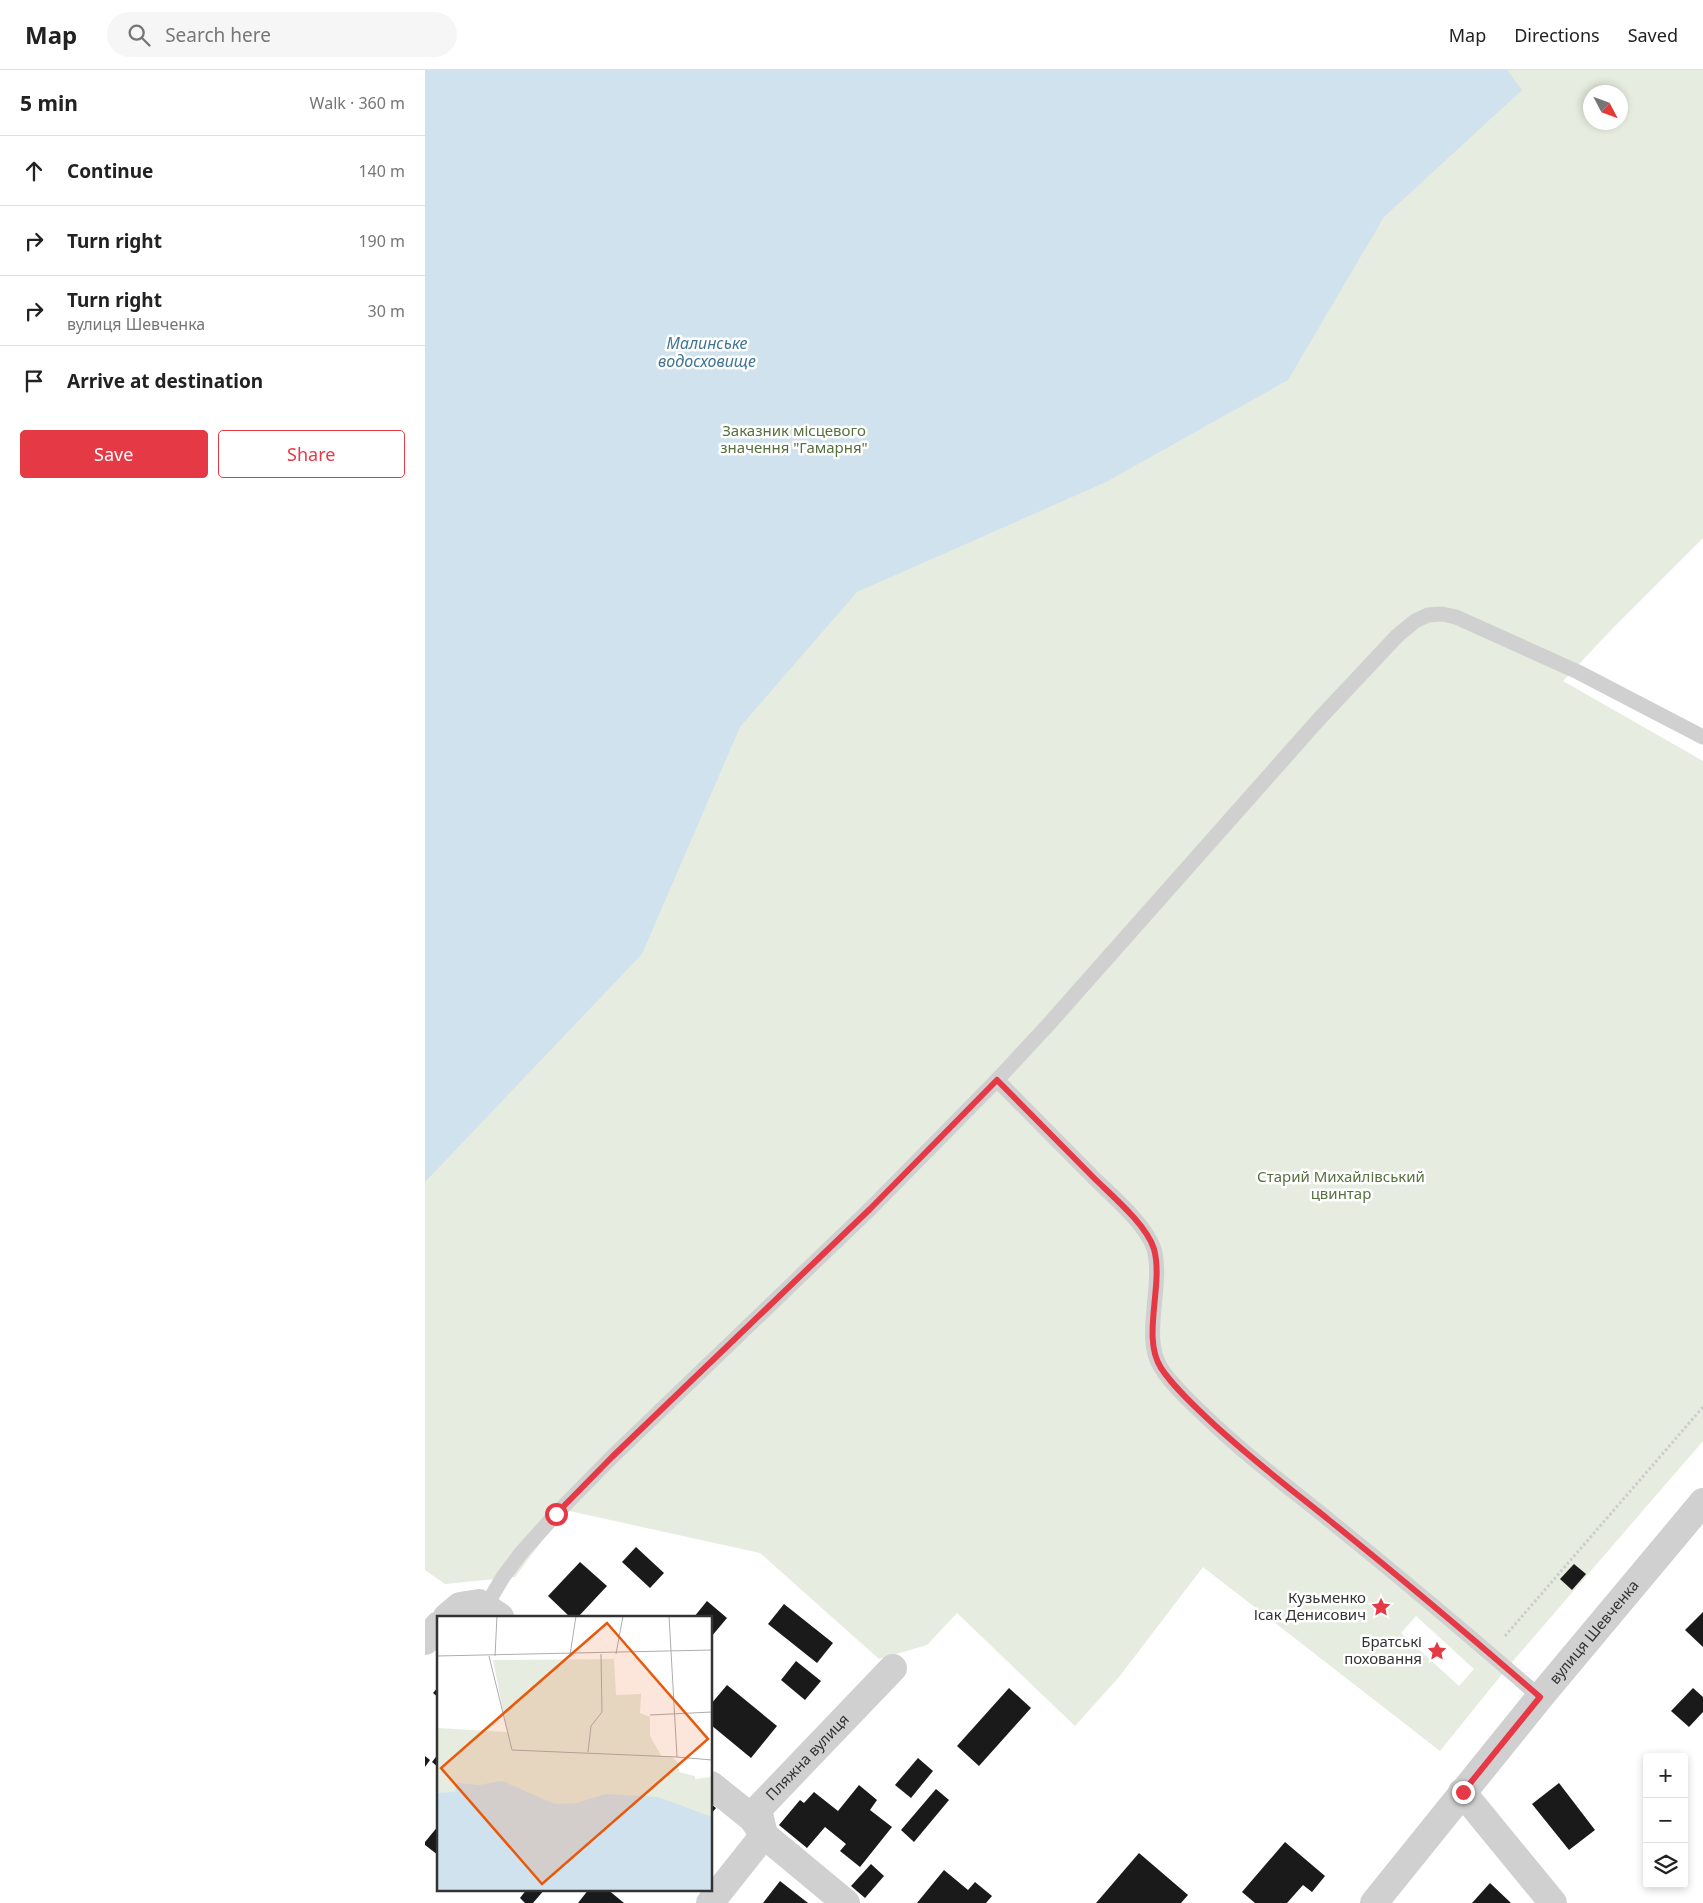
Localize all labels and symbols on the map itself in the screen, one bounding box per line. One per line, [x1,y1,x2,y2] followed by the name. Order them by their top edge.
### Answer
[1583,85,1628,130] north arrow
[658,332,756,372] water label: Малинське водосховище
[720,420,868,457] park label: Заказник місцевого значення "Гамарня"
[1257,1166,1425,1203] park label: Старий Михайлівський цвинтар
[545,1503,568,1526] route start
[1544,1575,1643,1688] street label: вулиця Шевченка
[1254,1587,1366,1624] place label: Кузьменко Ісак Денисович
[1370,1596,1392,1618] place icon: Кузьменко Ісак Денисович
[437,1616,713,1890] inset map
[1344,1631,1422,1668] place label: Братські поховання
[1426,1640,1448,1662] place icon: Братські поховання
[761,1709,853,1804] street label: Пляжна вулиця
[1452,1781,1475,1804] route end

